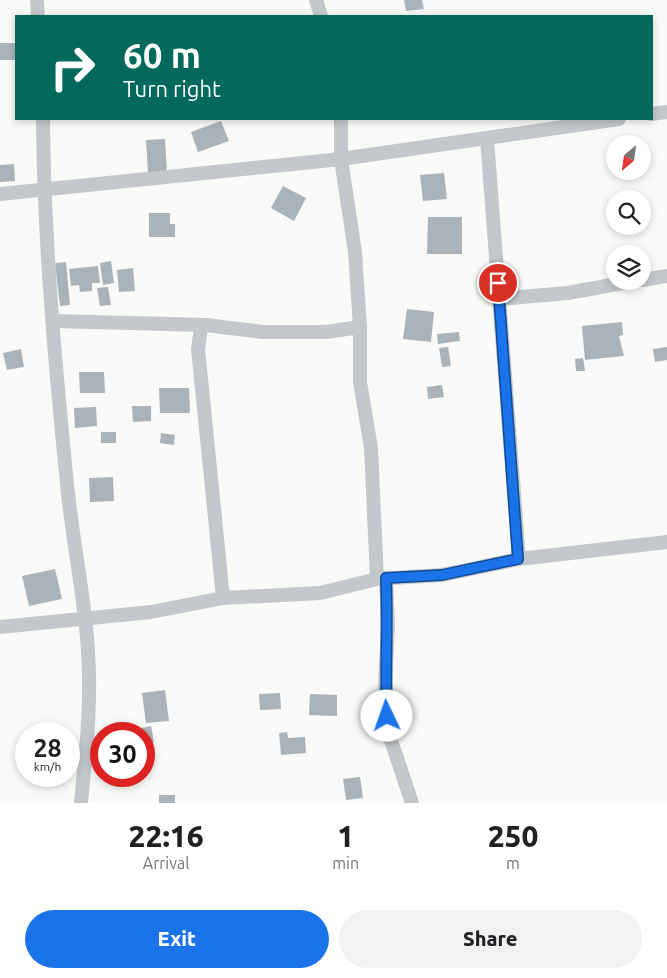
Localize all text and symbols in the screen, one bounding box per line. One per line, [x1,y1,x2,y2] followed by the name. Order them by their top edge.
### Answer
[40,35,105,100] icon: right
[123,35,201,75] text: 60 m
[123,76,221,101] text: Turn right
[606,135,651,180] north arrow
[606,135,651,290] map controls
[606,190,651,235] button: search
[606,245,651,290] button: layers
[477,262,519,304] pin
[484,269,512,297] icon: arrive
[360,689,412,741] position arrow
[90,722,155,787] speed limit sign: 30
[33,734,62,762] text: 28
[34,760,61,773] text: km/h
[129,819,204,853] text: 22:16
[337,819,354,853] text: 1
[488,819,538,853] text: 250
[143,854,189,872] text: Arrival
[332,854,359,872] text: min
[506,854,520,872] text: m
[25,910,329,968] button: Exit
[339,910,642,968] button: Share

